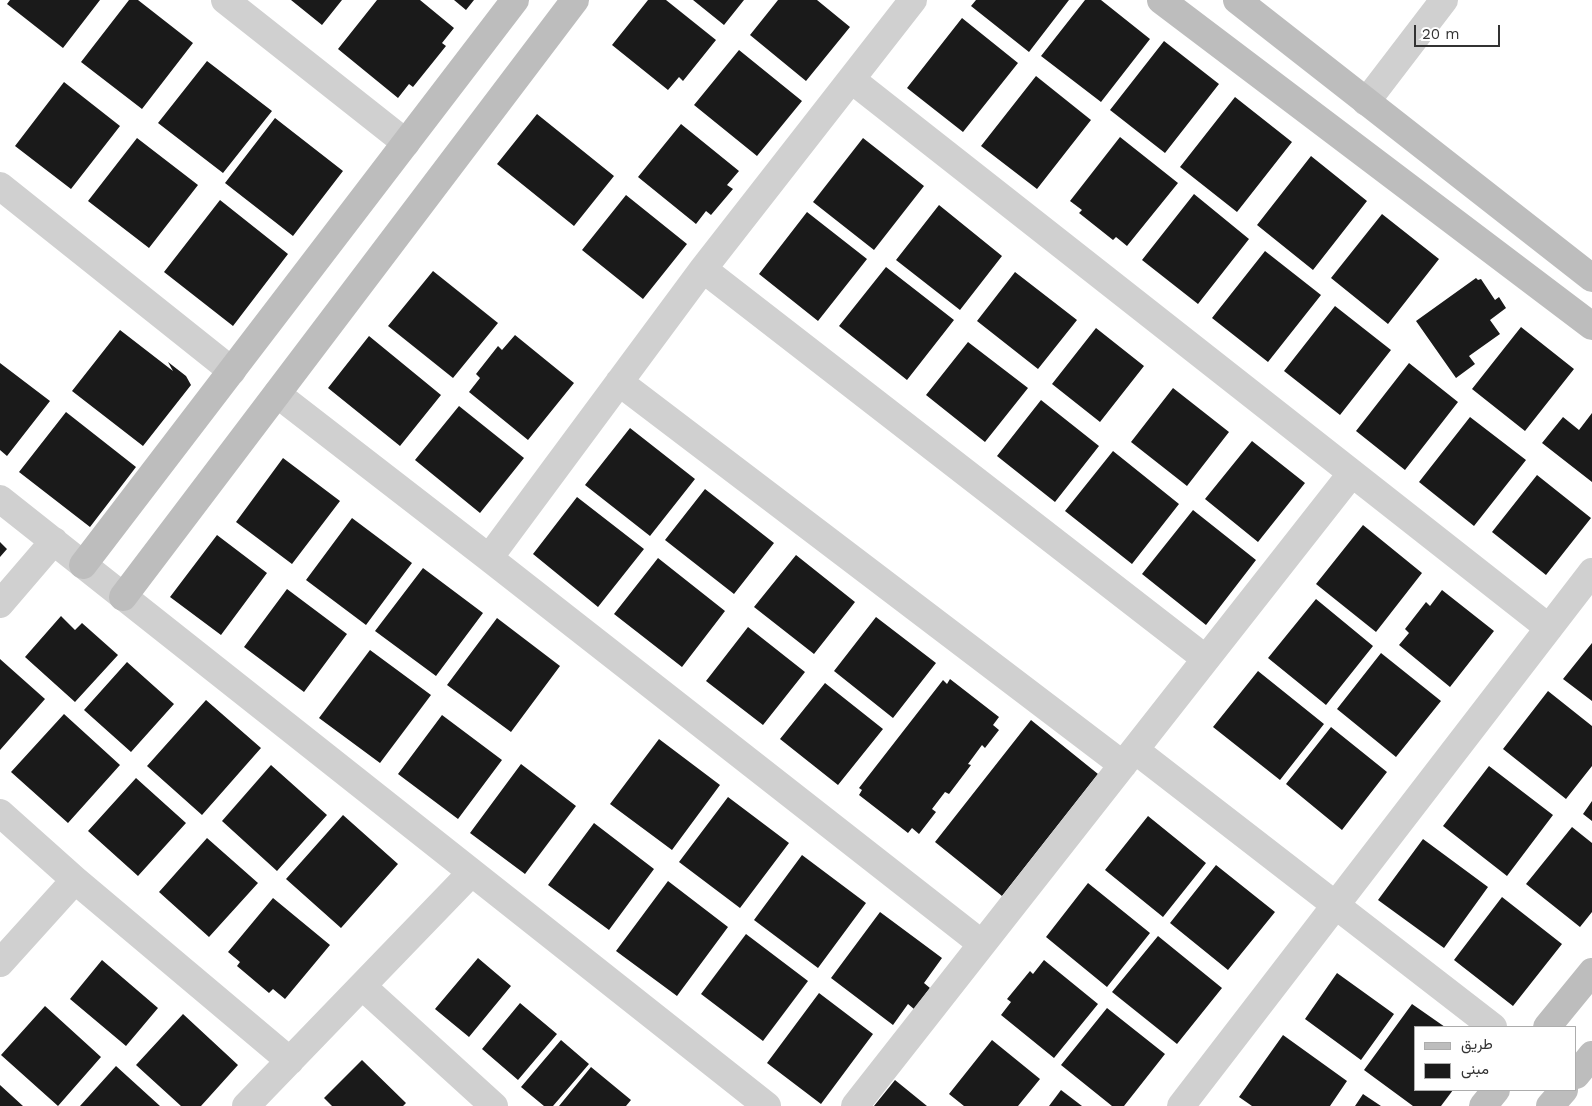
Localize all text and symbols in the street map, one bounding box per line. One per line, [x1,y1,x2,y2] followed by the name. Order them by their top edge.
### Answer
[1417,15,1503,47] scale bar
[1422,25,1460,43] text: 20 m
[1414,1026,1577,1091] legend
[1461,1035,1493,1053] text: طريق
[1461,1060,1489,1078] text: مبنى

